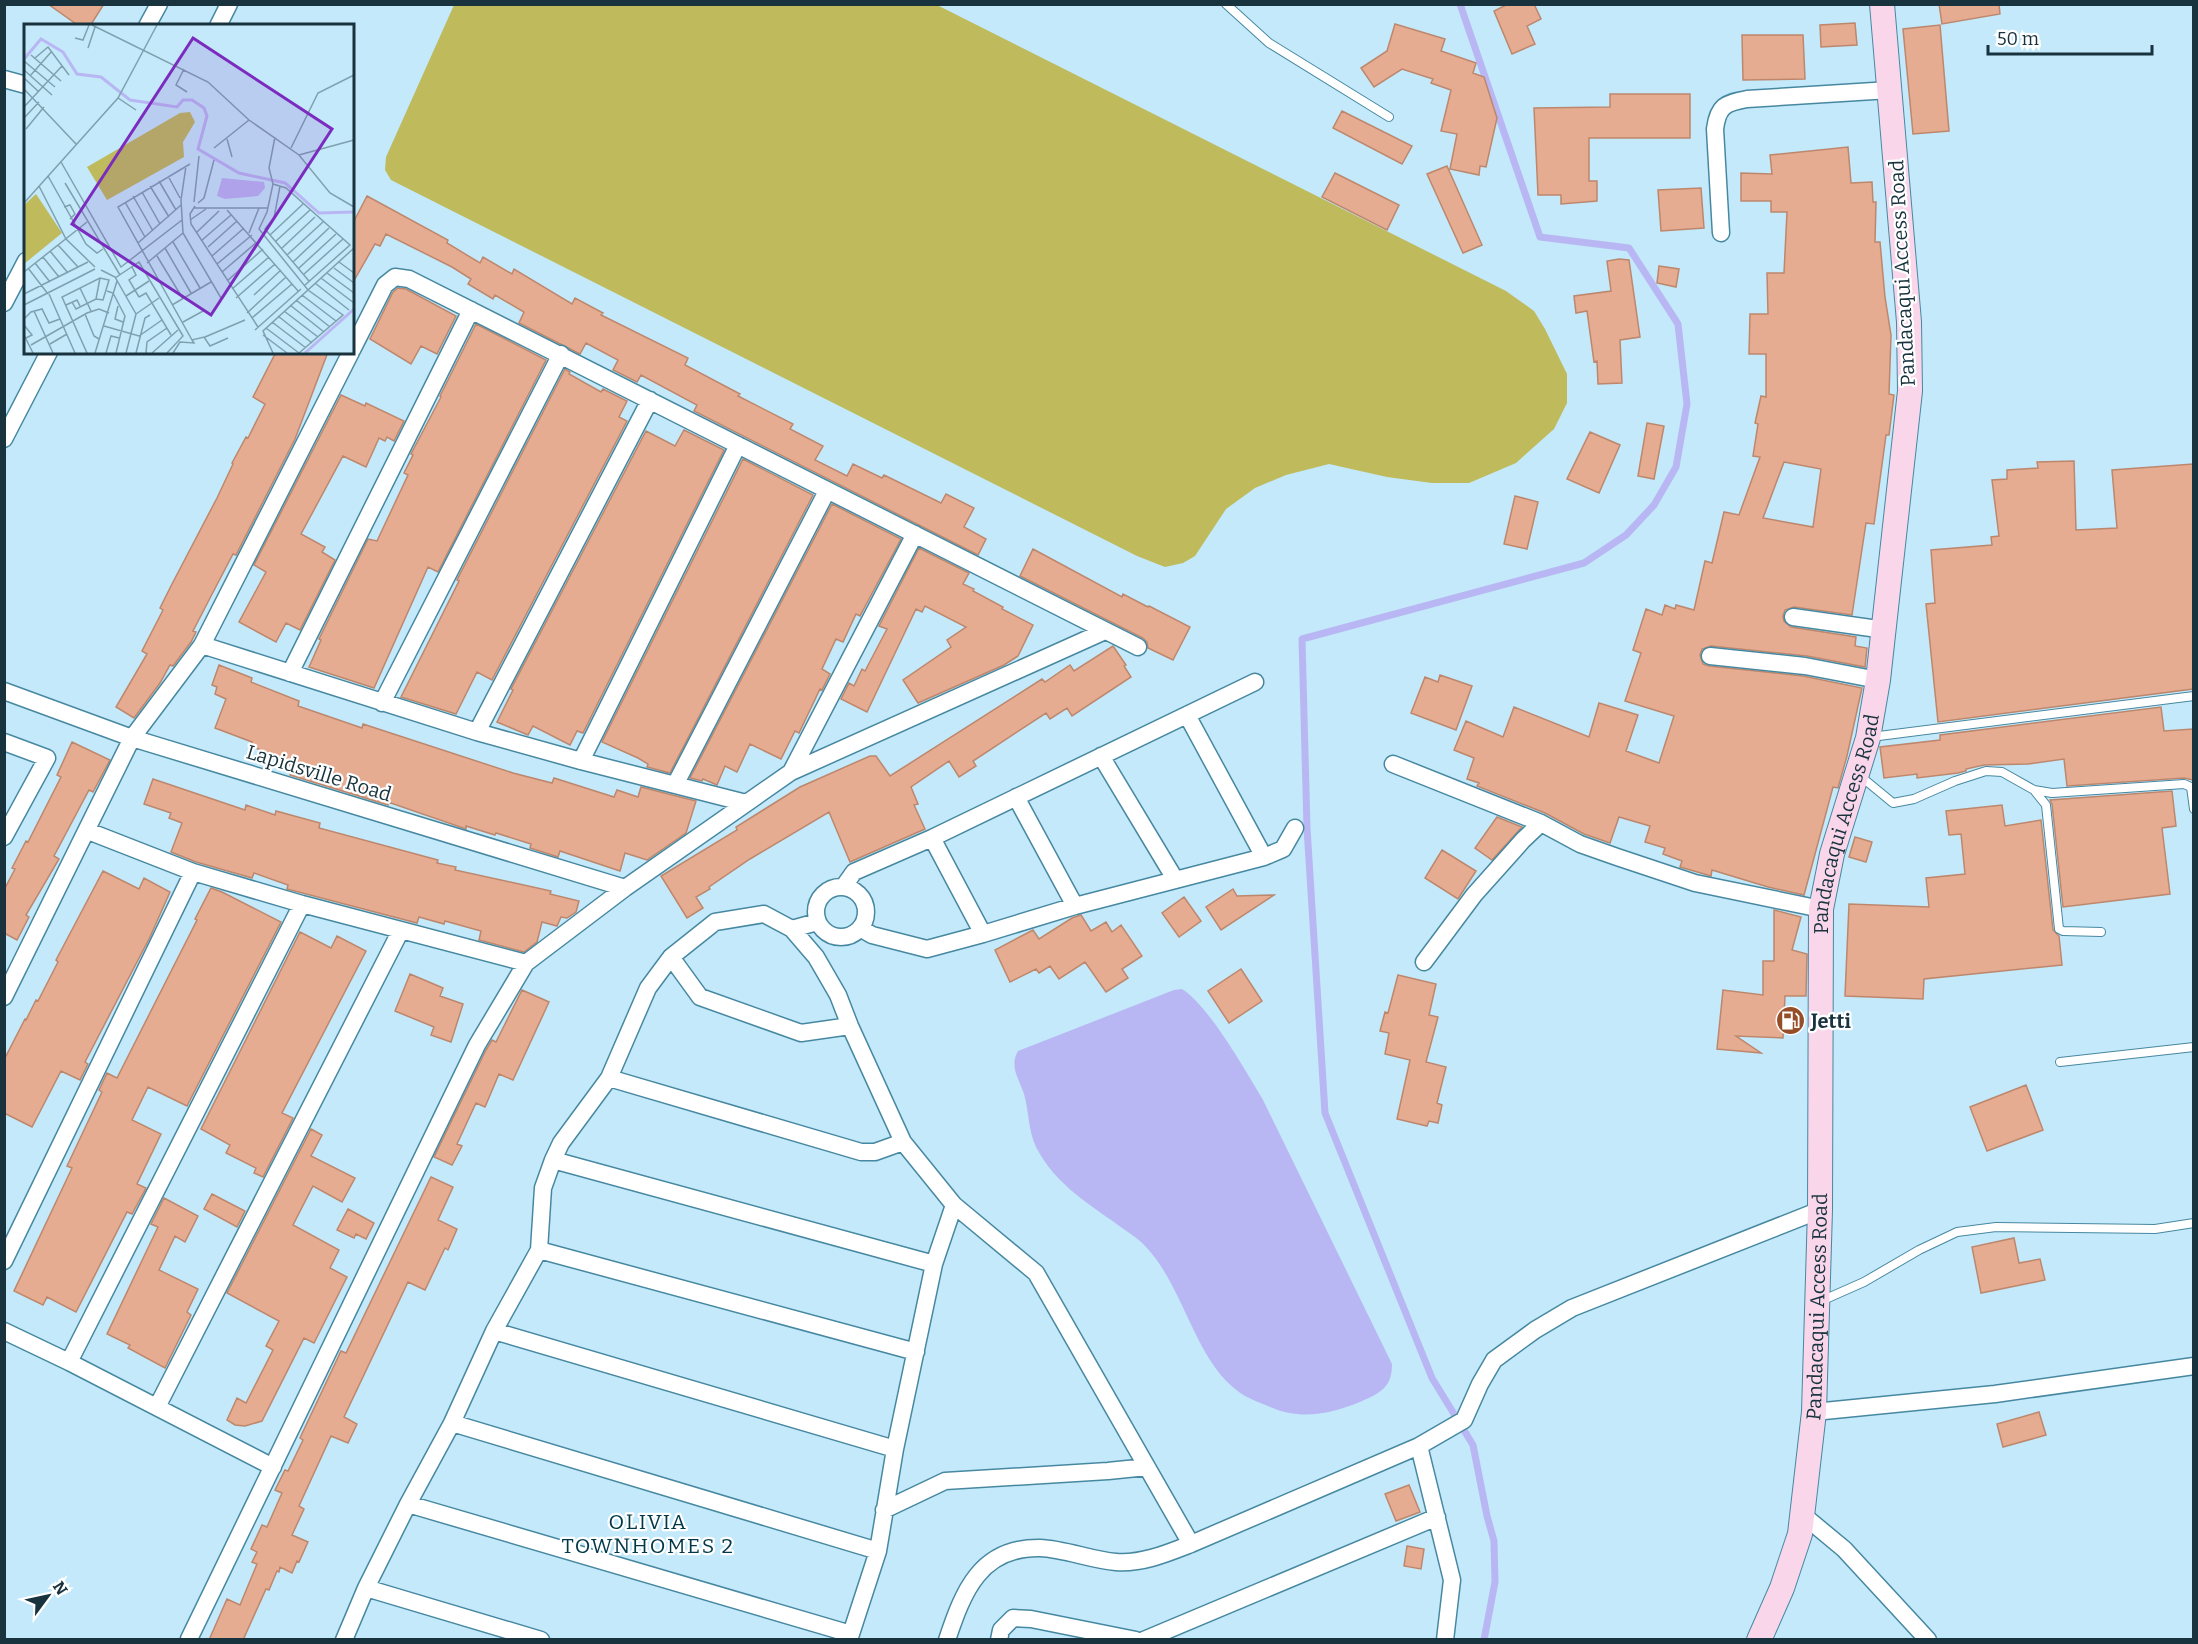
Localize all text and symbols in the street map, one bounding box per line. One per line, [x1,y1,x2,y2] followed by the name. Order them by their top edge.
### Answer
[1988,18,2152,56] scale bar
[24,24,354,354] inset map
[1997,28,2039,50] text: 50 m
[1884,159,1920,387] street label: Pandacaqui Access Road
[1809,712,1884,934] street label: Pandacaqui Access Road
[243,740,395,807] street label: Lapidsville Road
[1774,1005,1806,1037] fuel station icon: Jetti
[1810,1009,1851,1033] place label: Jetti
[1801,1193,1832,1421] street label: Pandacaqui Access Road
[562,1509,734,1559] district label: OLIVIA TOWNHOMES 2
[18,1566,78,1626] north arrow
[49,1578,71,1598] text: N

